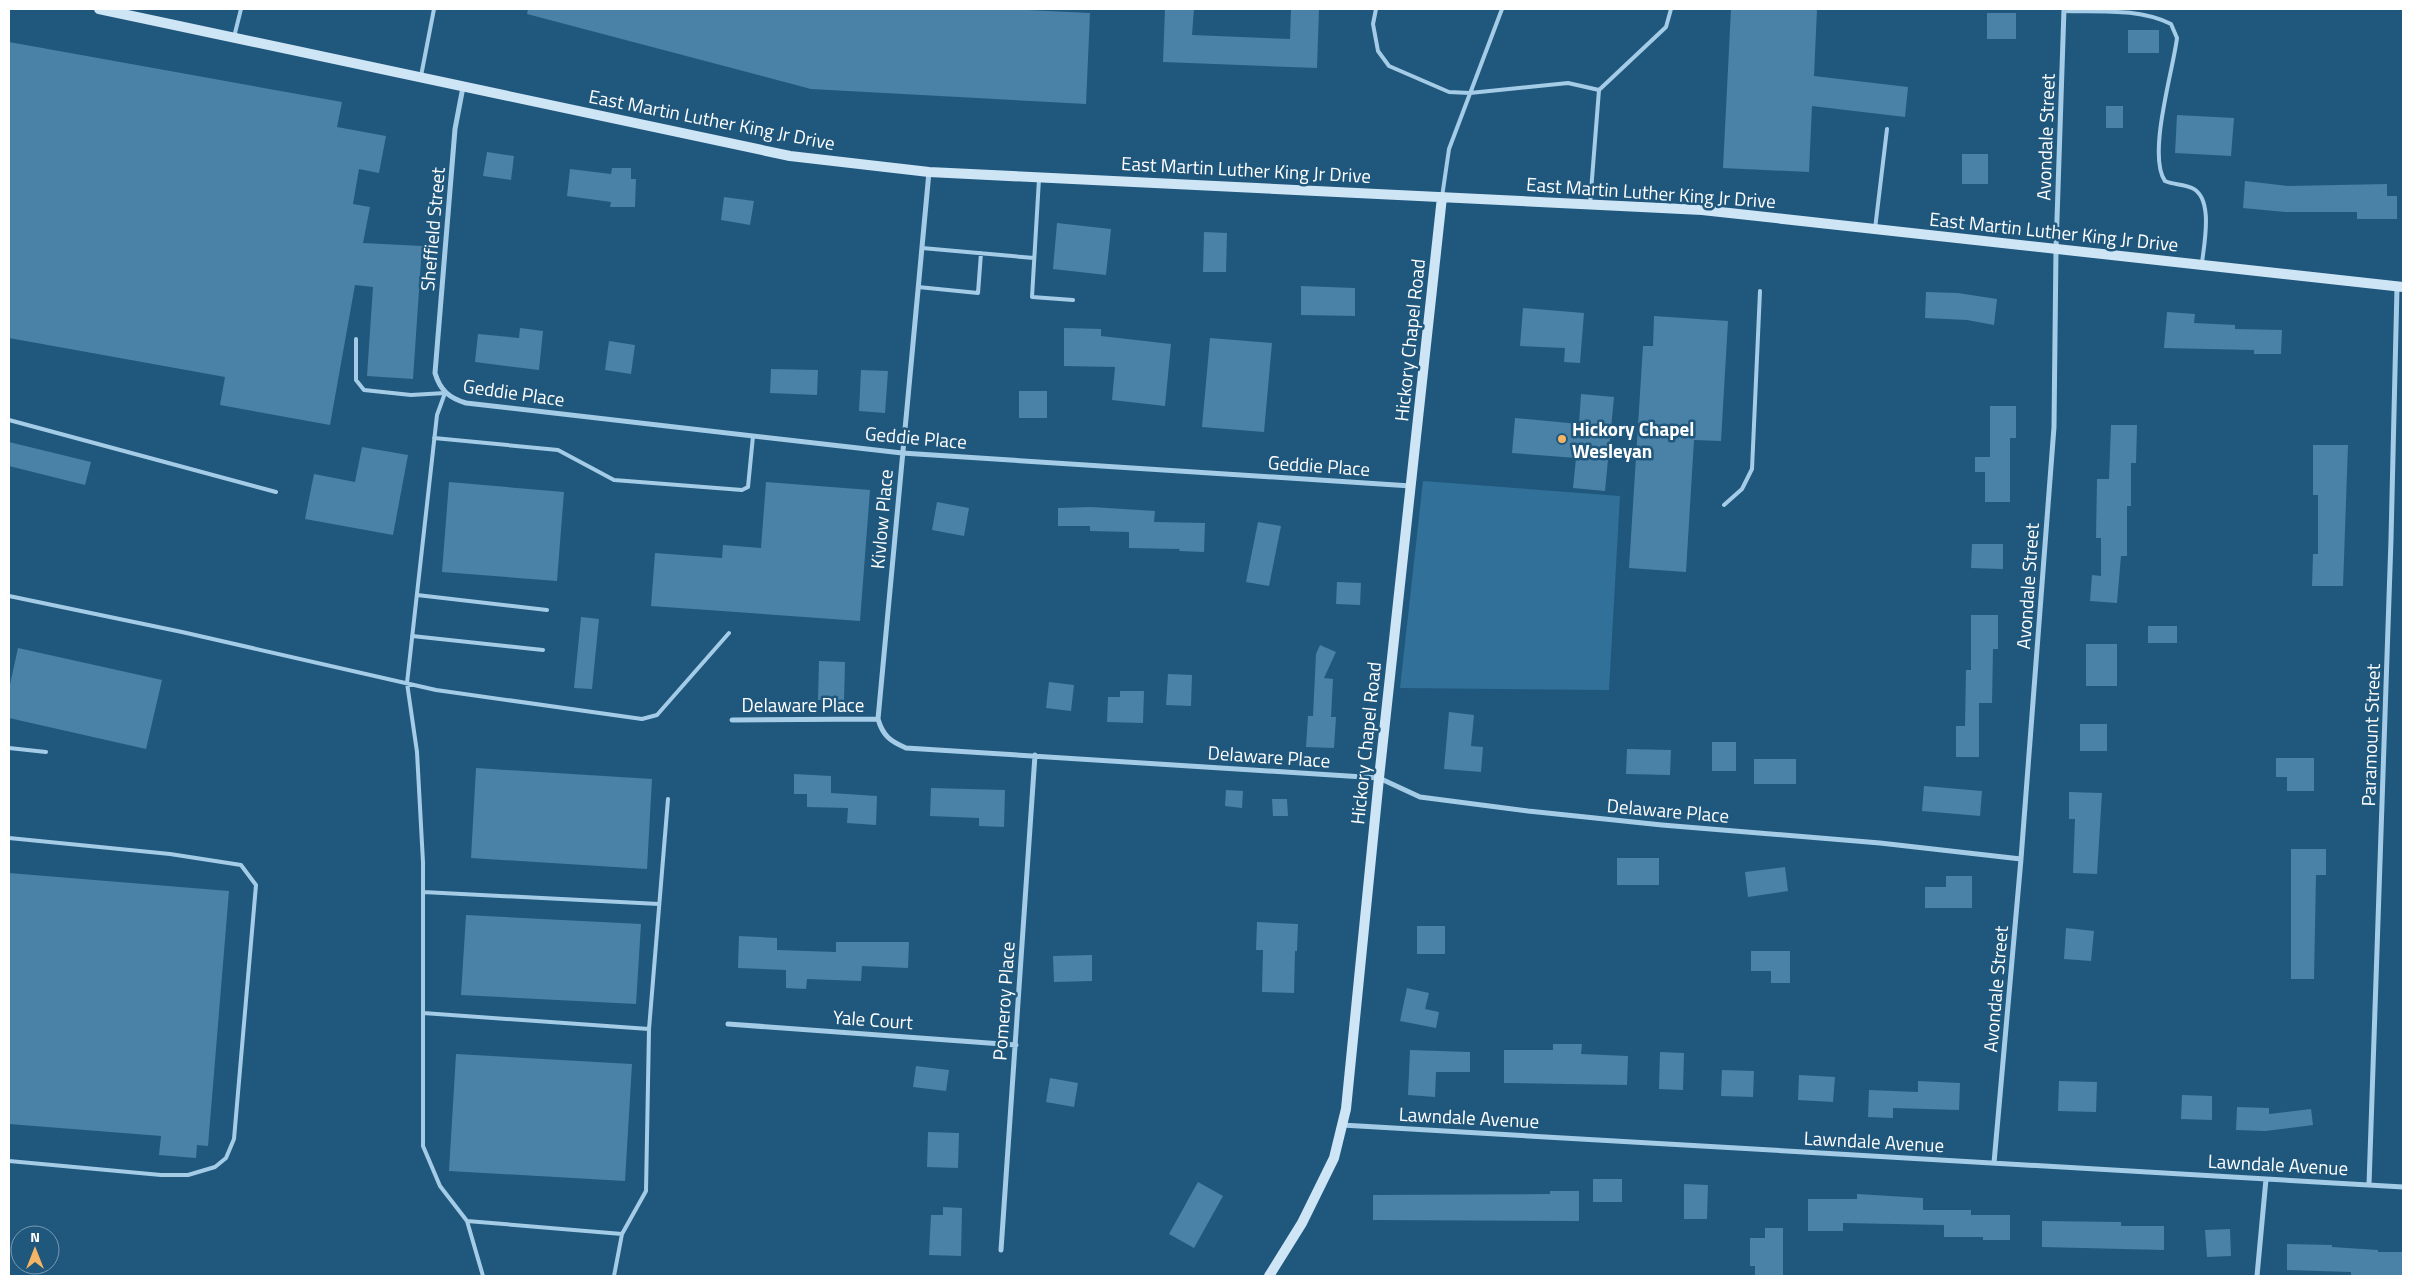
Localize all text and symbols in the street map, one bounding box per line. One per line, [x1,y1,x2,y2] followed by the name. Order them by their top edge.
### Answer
[2028,73,2062,201] street label: Avondale Street
[586,81,838,157] street label: East Martin Luther King Jr Drive
[1120,148,1372,190] street label: East Martin Luther King Jr Drive
[412,166,452,292] street label: Sheffield Street
[1525,169,1777,215] street label: East Martin Luther King Jr Drive
[1928,204,2180,258] street label: East Martin Luther King Jr Drive
[1386,257,1432,423] street label: Hickory Chapel Road
[461,371,567,413] street label: Geddie Place
[1572,414,1694,465] place label: Hickory Chapel Wesleyan
[864,418,968,456] street label: Geddie Place
[1556,433,1568,445] marker: Hickory Chapel Wesleyan
[1267,447,1371,483] street label: Geddie Place
[862,468,900,570] street label: Kivlow Place
[2008,521,2046,650] street label: Avondale Street
[1342,660,1388,826] street label: Hickory Chapel Road
[2353,663,2387,807] street label: Paramount Street
[742,690,864,719] street label: Delaware Place
[1207,737,1331,775] street label: Delaware Place
[1606,790,1730,830] street label: Delaware Place
[1975,924,2015,1053] street label: Avondale Street
[984,941,1022,1061] street label: Pomeroy Place
[832,1002,914,1036] street label: Yale Court
[1398,1099,1540,1135] street label: Lawndale Avenue
[1803,1123,1945,1159] street label: Lawndale Avenue
[2207,1146,2349,1182] street label: Lawndale Avenue
[10,1225,60,1275] north arrow
[30,1226,40,1247] text: N

